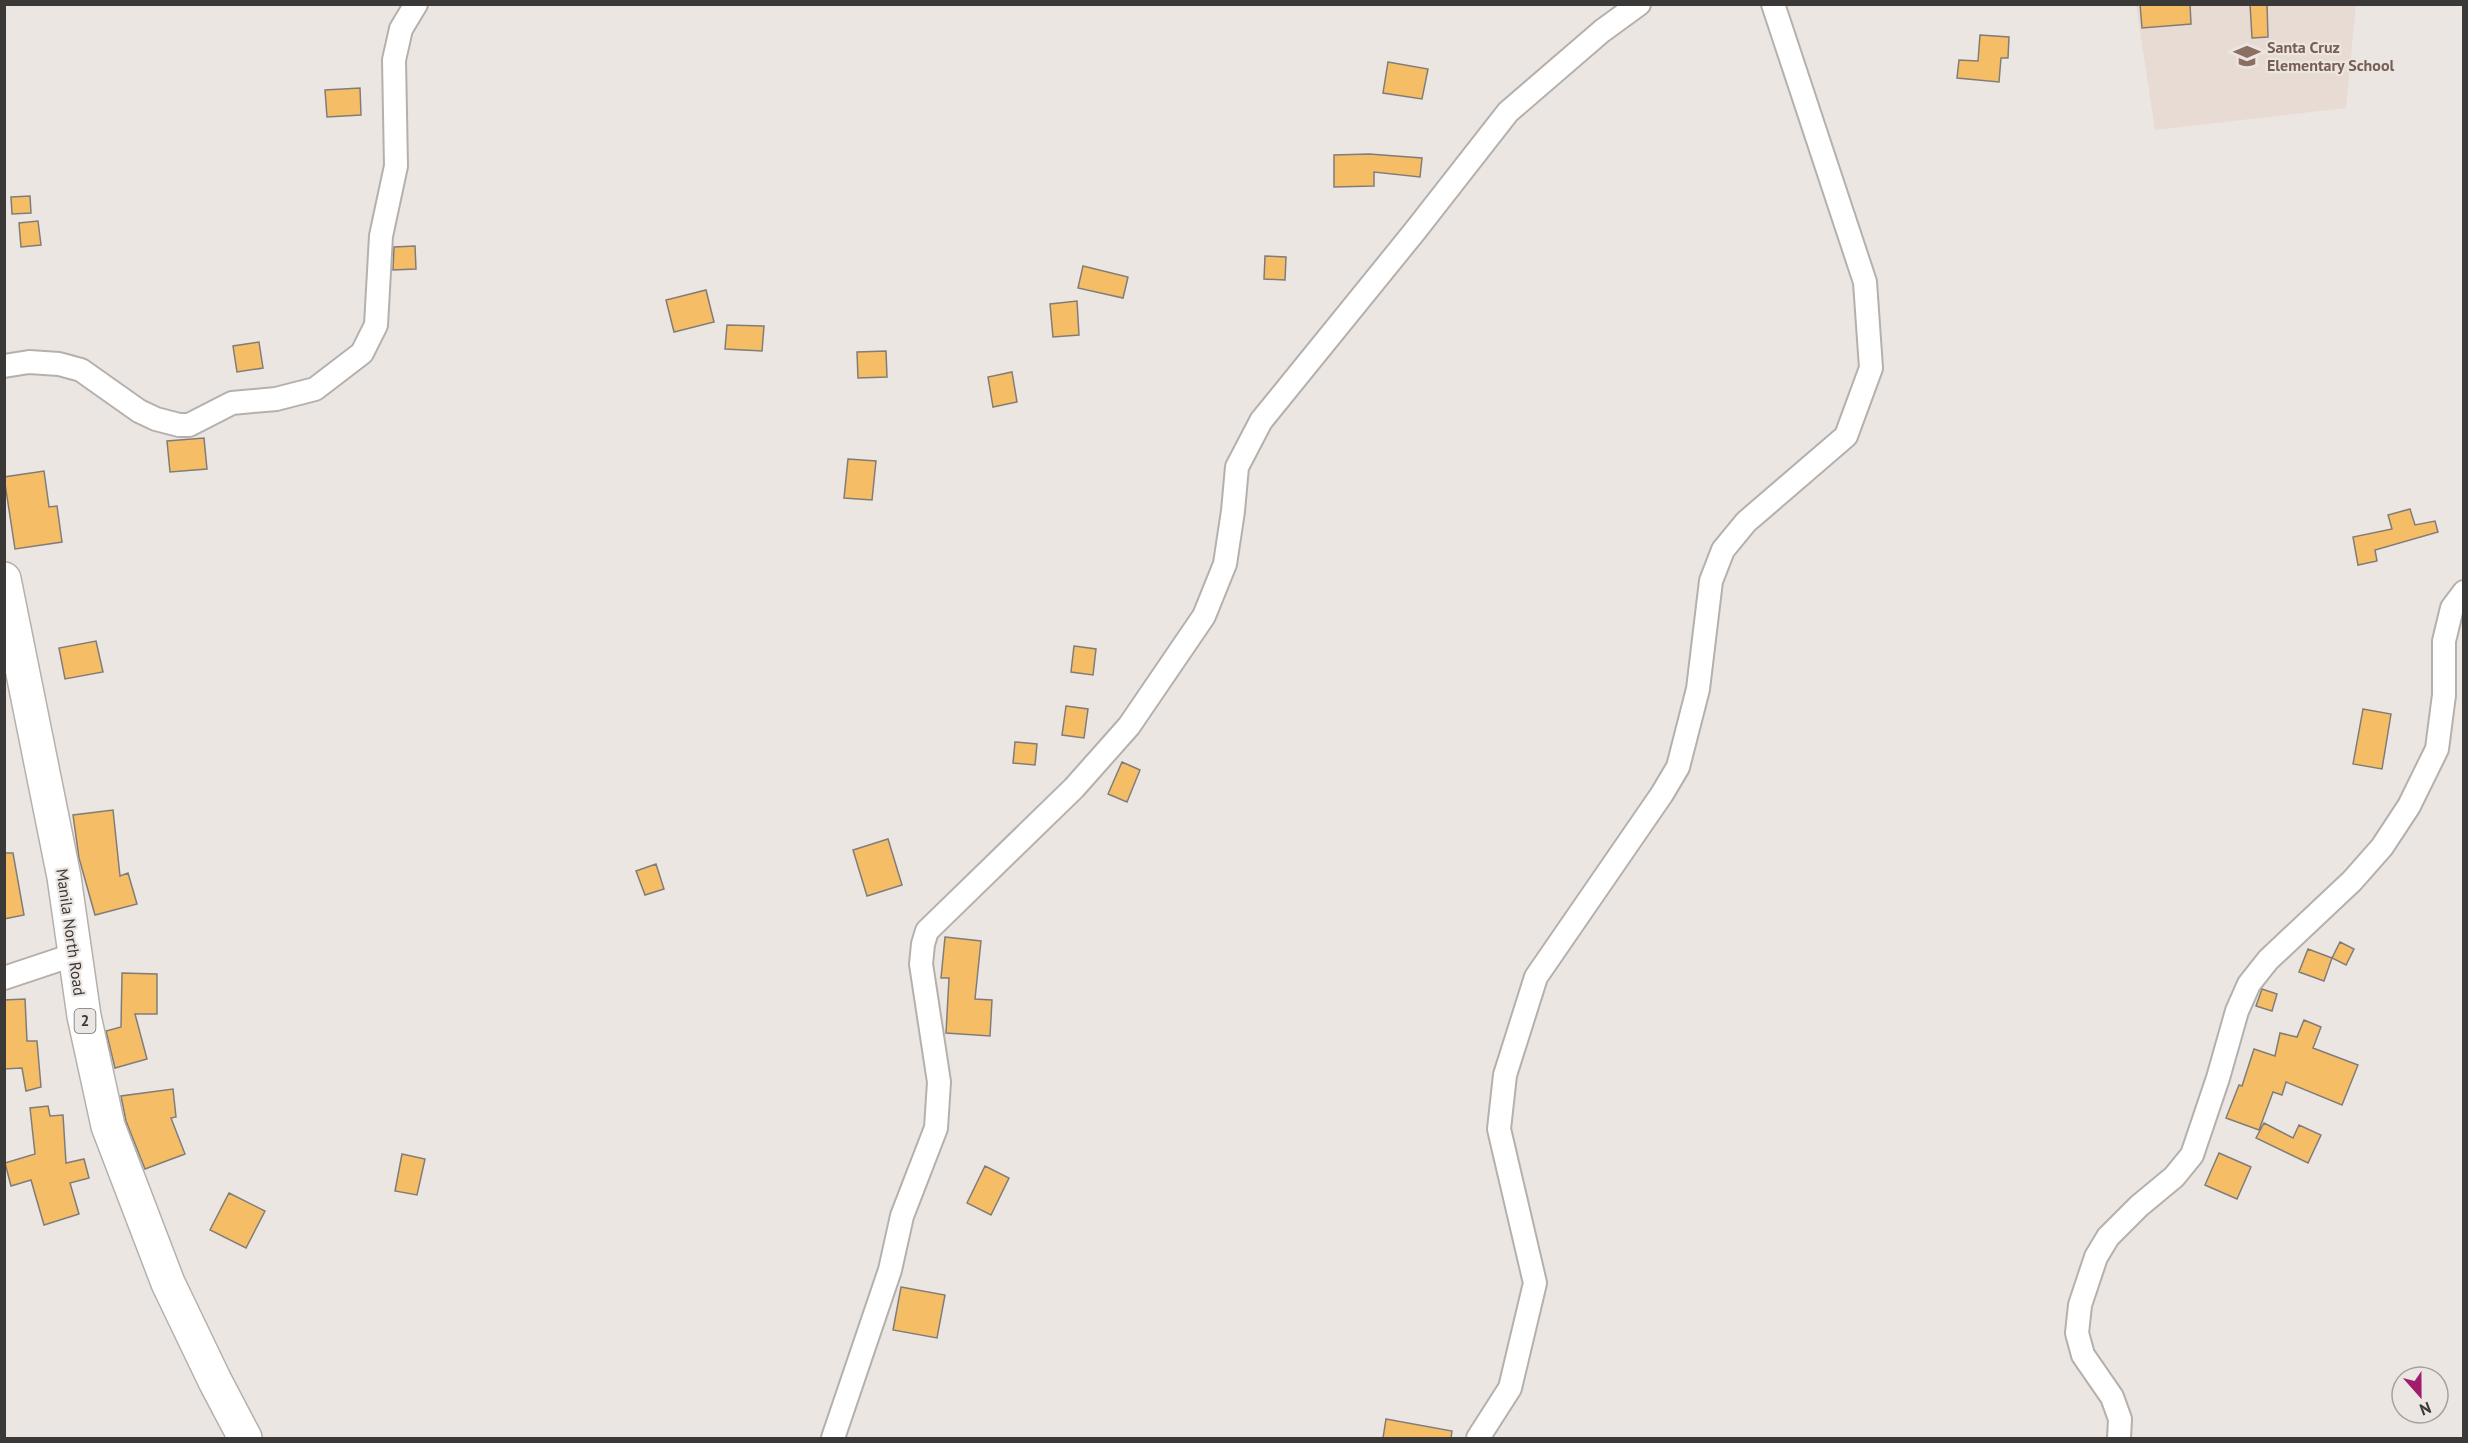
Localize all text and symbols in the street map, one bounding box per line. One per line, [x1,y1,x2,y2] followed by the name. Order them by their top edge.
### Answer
[2267,37,2394,75] place label: Santa Cruz Elementary School
[2232,41,2262,71] school or university icon: Santa Cruz Elementary School
[52,867,90,997] street label: Manila North Road
[74,1009,96,1033] road number: 2
[2390,1365,2450,1425] north arrow
[2417,1398,2434,1420] text: N

